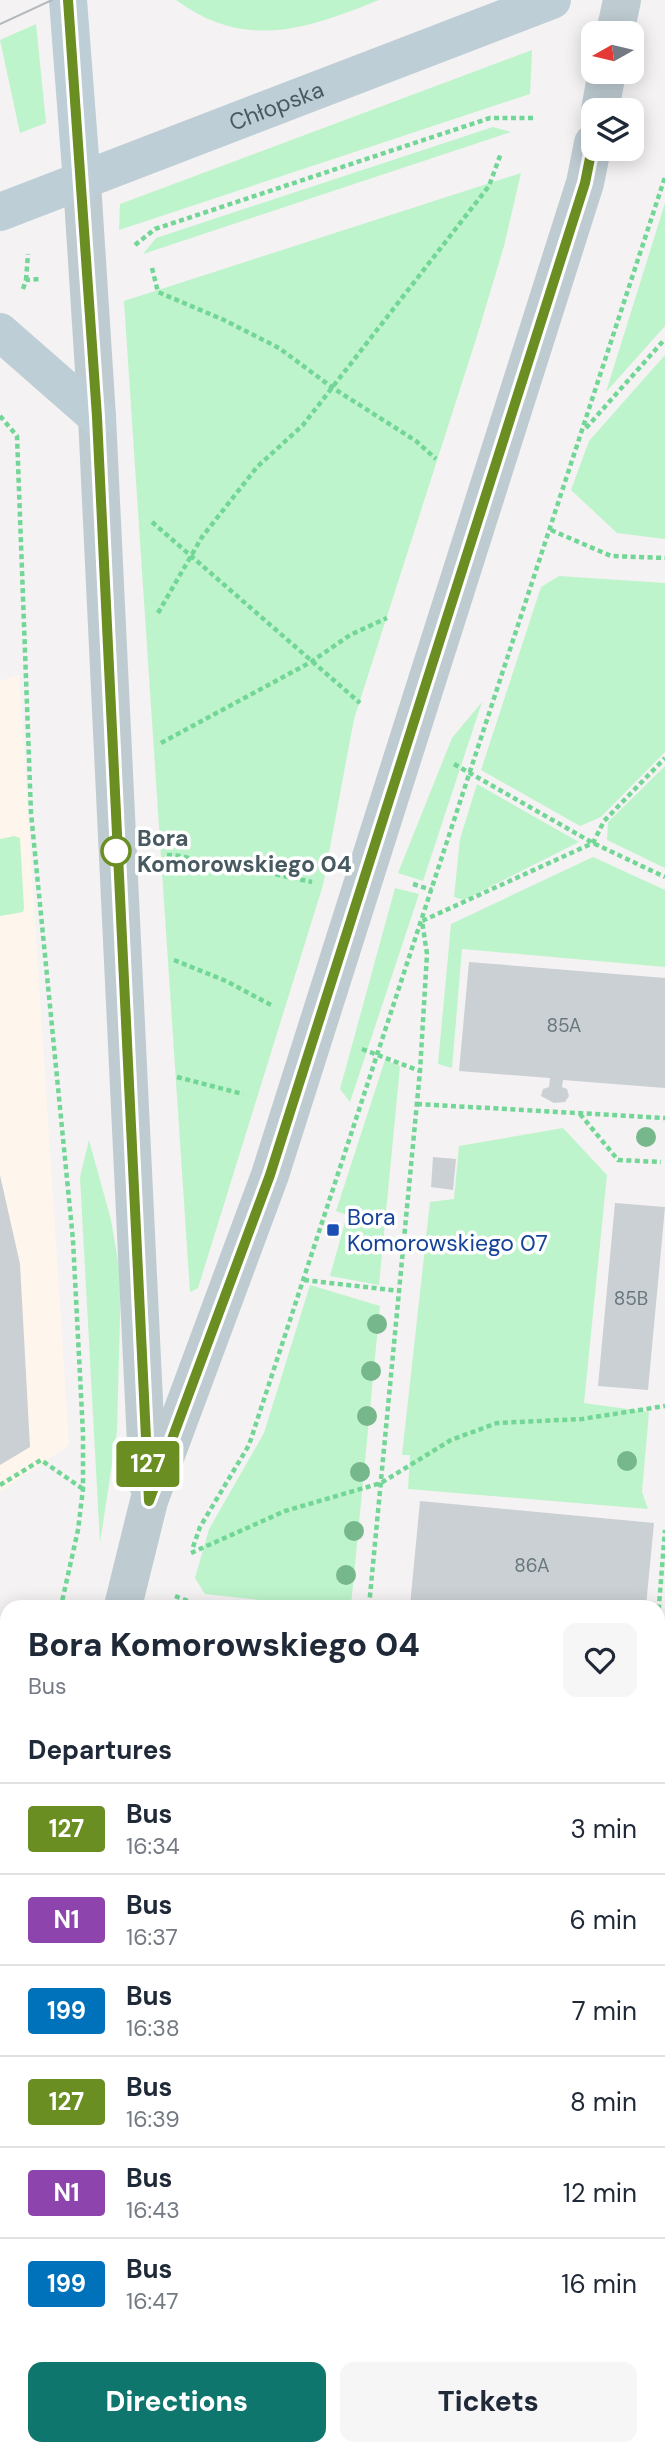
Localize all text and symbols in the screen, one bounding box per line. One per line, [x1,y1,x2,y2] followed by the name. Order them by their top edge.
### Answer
[581,21,644,84] north arrow
[581,21,644,161] map controls
[225,74,328,138] street label: Chłopska
[581,98,644,161] button: layers
[137,823,352,879] place label: Bora Komorowskiego 04
[101,836,131,866] marker: Bora Komorowskiego 04
[547,1013,582,1038] house number: 85A
[347,1202,548,1258] place label: Bora Komorowskiego 07
[325,1222,341,1238] marker: Bora Komorowskiego 07
[614,1286,648,1311] house number: 85B
[108,1441,188,1487] line badge: 127
[130,1448,166,1479] text: 127
[514,1553,550,1578] house number: 86A
[28,1623,420,1666] text: Bora Komorowskiego 04
[563,1623,637,1697] button: heart
[28,1671,67,1701] text: Bus
[28,1733,172,1767] text: Departures
[126,1797,172,1831] text: Bus
[570,1812,637,1846] text: 3 min
[49,1813,84,1844] text: 127
[126,1831,180,1861] text: 16:34
[126,1888,172,1922] text: Bus
[569,1903,637,1937] text: 6 min
[53,1904,80,1935] text: N1
[126,1922,178,1952] text: 16:37
[126,1979,172,2013] text: Bus
[572,1994,637,2028] text: 7 min
[47,1995,86,2026] text: 199
[126,2013,180,2043] text: 16:38
[126,2070,172,2104] text: Bus
[570,2085,637,2119] text: 8 min
[49,2086,84,2117] text: 127
[126,2104,180,2134] text: 16:39
[126,2161,172,2195] text: Bus
[563,2176,637,2210] text: 12 min
[53,2177,80,2208] text: N1
[126,2195,180,2225] text: 16:43
[126,2252,172,2286] text: Bus
[561,2267,637,2301] text: 16 min
[47,2268,86,2299] text: 199
[126,2286,179,2316] text: 16:47
[28,2362,326,2442] button: Directions
[340,2362,637,2442] button: Tickets

